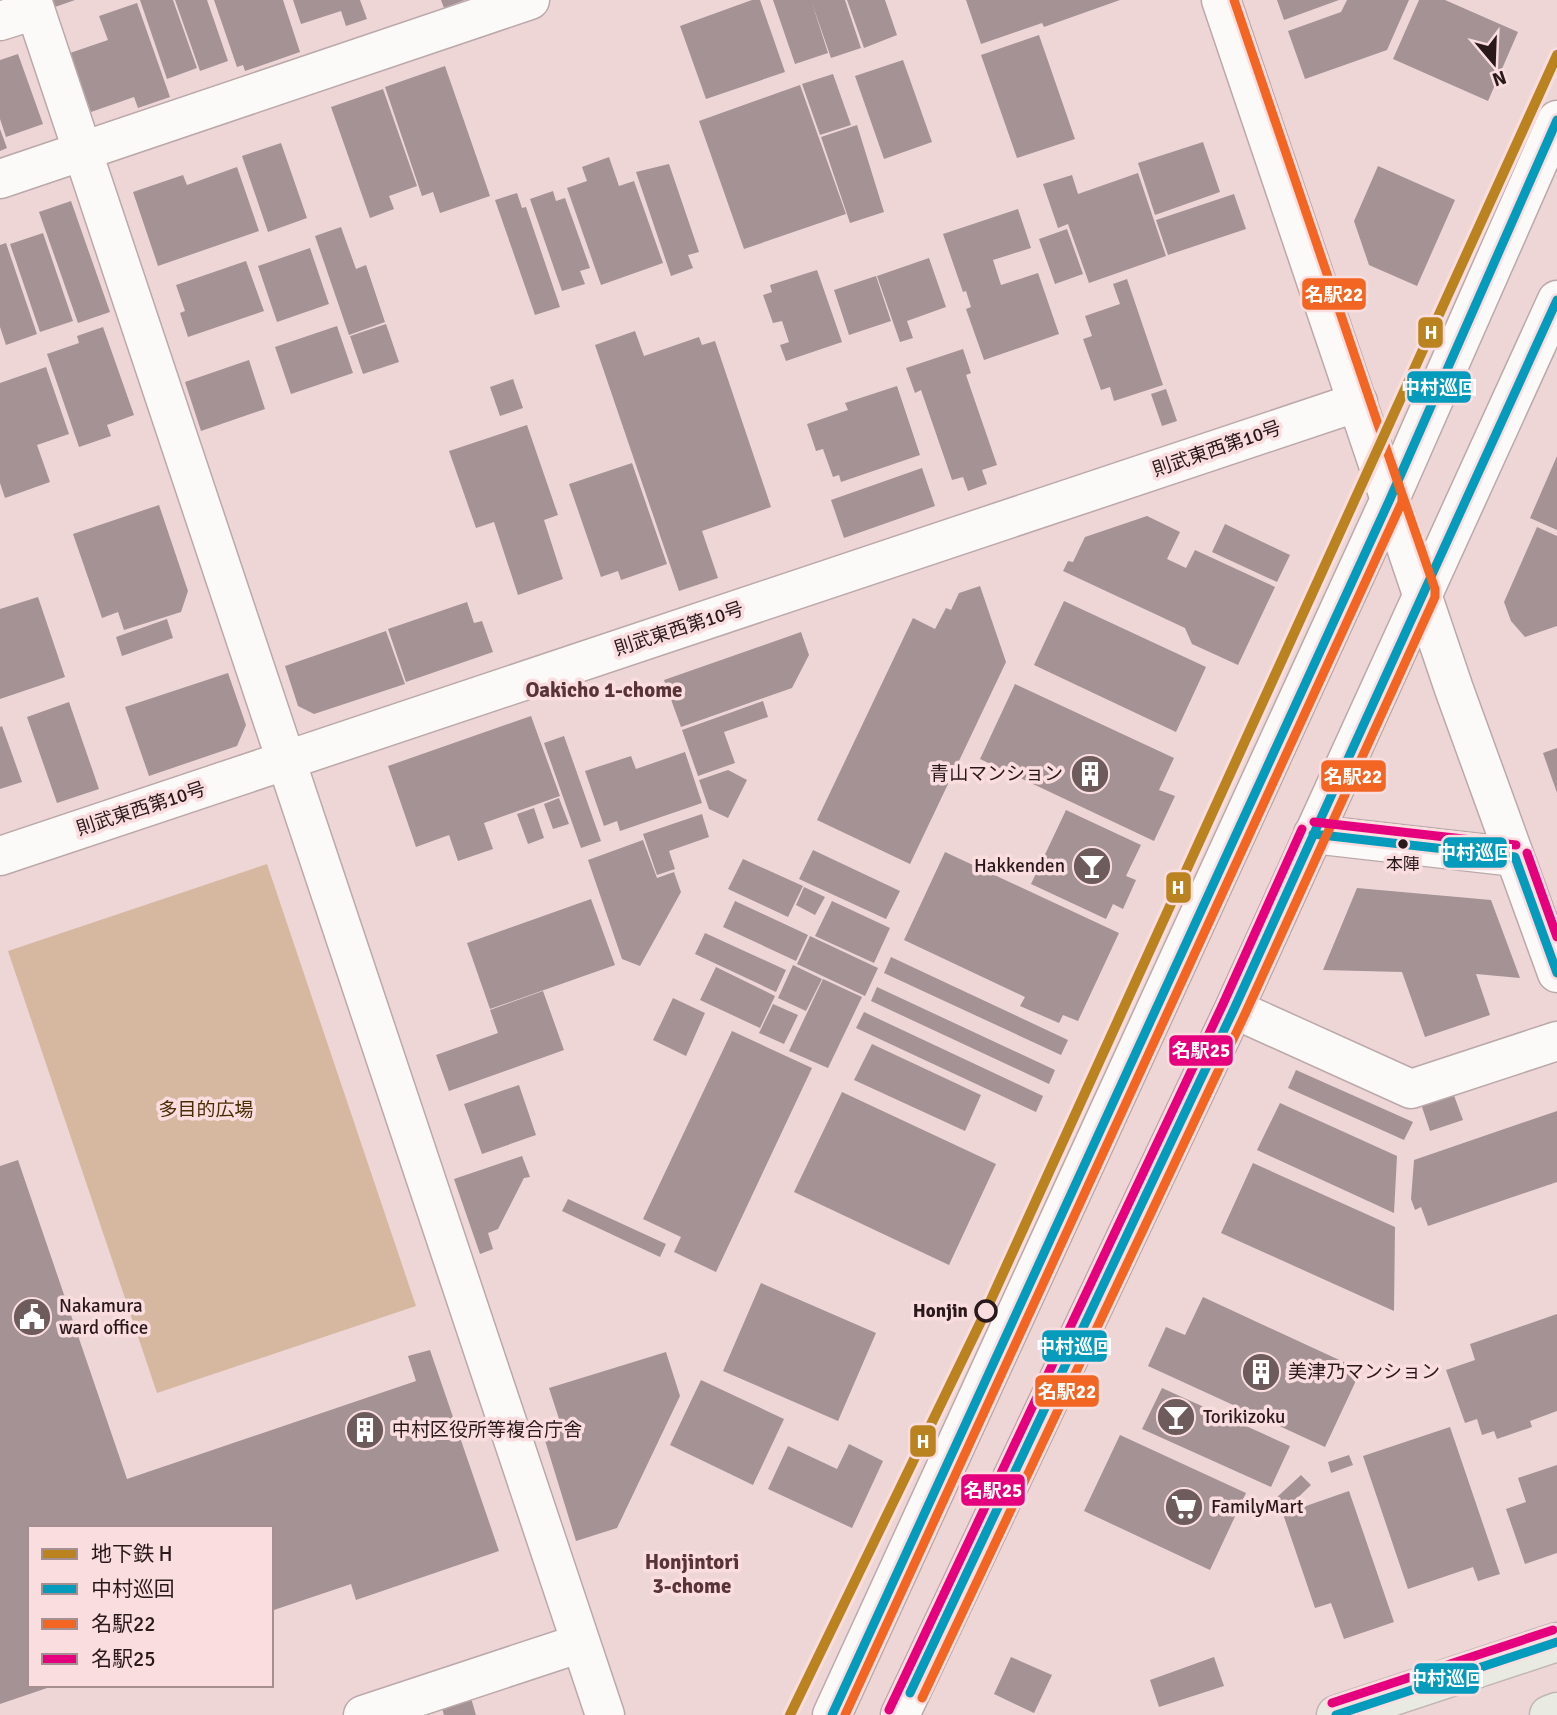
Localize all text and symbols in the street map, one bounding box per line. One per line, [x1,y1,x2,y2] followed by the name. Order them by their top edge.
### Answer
[1459,28,1529,98] north arrow
[1489,65,1509,92] text: N
[1301,277,1367,311] line badge: 名駅22
[1305,283,1363,307] text: 名駅22
[1417,316,1444,349] line badge: H
[1424,321,1438,345] text: H
[1406,370,1472,404] line badge: 中村巡回
[1401,376,1477,400] text: 中村巡回
[1149,416,1285,482] street label: 則武東西第10号
[611,597,747,661] street label: 則武東西第10号
[525,677,683,703] district label: Oakicho 1-chome
[1069,753,1111,795] building icon: 青山マンション
[1320,759,1387,793] line badge: 名駅22
[930,762,1063,786] place label: 青山マンション
[1324,765,1382,789] text: 名駅22
[73,777,209,841] street label: 則武東西第10号
[1442,836,1508,869] line badge: 中村巡回
[1396,837,1410,851] marker: 本陣
[1437,841,1513,865] text: 中村巡回
[1071,845,1113,887] bar icon: Hakkenden
[974,854,1065,878] place label: Hakkenden
[1386,854,1420,875] place label: 本陣
[1165,871,1192,904] line badge: H
[1171,876,1185,900] text: H
[1168,1034,1234,1067] line badge: 名駅25
[1172,1039,1230,1063] text: 名駅25
[158,1098,254,1122] park label: 多目的広場
[59,1294,148,1340] place label: Nakamura ward office
[11,1296,53,1338] public building icon: Nakamura ward office
[913,1299,968,1323] place label: Honjin
[975,1300,997,1322] marker: Honjin
[1041,1329,1108,1363] line badge: 中村巡回
[1036,1335,1112,1359] text: 中村巡回
[1240,1351,1282,1393] building icon: 美津乃マンション
[1288,1360,1440,1384] place label: 美津乃マンション
[1034,1374,1100,1408] line badge: 名駅22
[1038,1380,1096,1404] text: 名駅22
[1155,1396,1197,1438] bar icon: Torikizoku
[1203,1405,1285,1429] place label: Torikizoku
[344,1409,386,1451] building icon: 中村区役所等複合庁舎
[392,1418,582,1442] place label: 中村区役所等複合庁舎
[909,1424,937,1458] line badge: H
[916,1430,930,1454] text: H
[960,1473,1026,1507] line badge: 名駅25
[964,1479,1022,1503] text: 名駅25
[1163,1486,1205,1528] supermarket icon: FamilyMart
[1211,1495,1304,1519] place label: FamilyMart
[28,1526,273,1687] legend
[91,1541,173,1567] text: 地下鉄 H
[645,1549,739,1599] district label: Honjintori 3-chome
[91,1576,175,1602] text: 中村巡回
[91,1611,156,1637] text: 名駅22
[91,1646,156,1672] text: 名駅25
[1413,1662,1480,1695] line badge: 中村巡回
[1408,1667,1484,1691] text: 中村巡回

